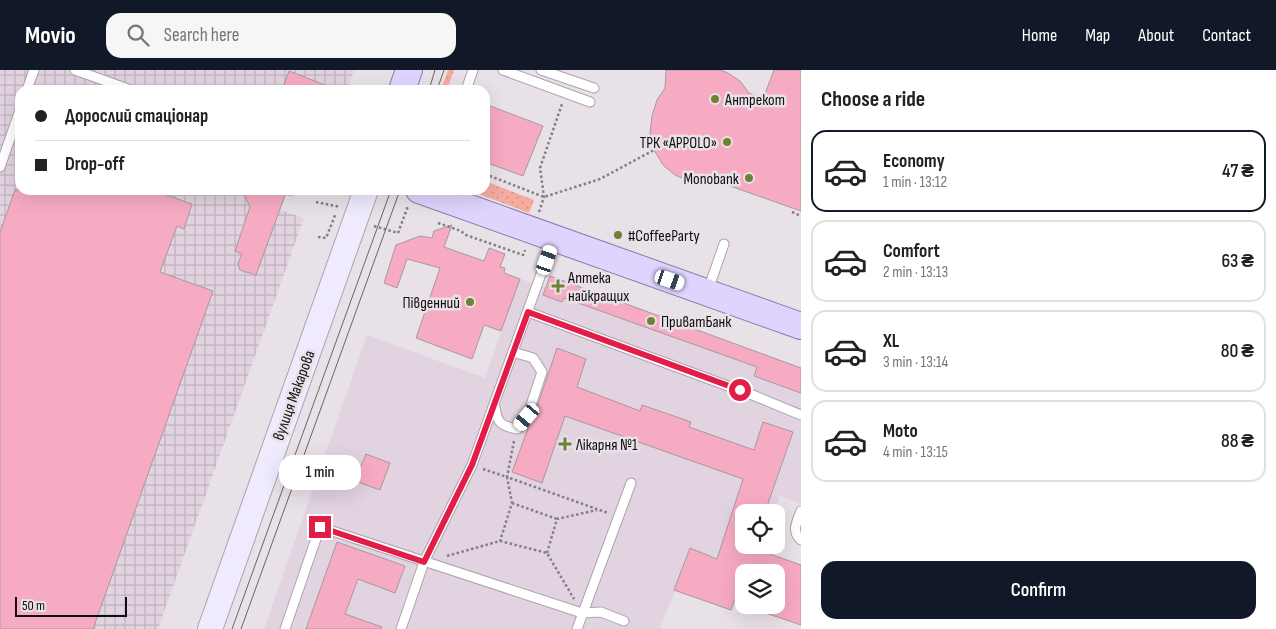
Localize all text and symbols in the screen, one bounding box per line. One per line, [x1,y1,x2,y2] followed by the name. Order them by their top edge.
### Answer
[106,13,456,58] search box
[25,21,76,50] text: Movio
[124,21,152,49] icon: search
[164,24,239,47] text: Search here
[1022,25,1057,46] text: Home
[1085,25,1110,46] text: Map
[1138,25,1174,46] text: About
[1202,25,1251,46] text: Contact
[821,86,925,113] text: Choose a ride
[724,91,785,110] place label: Антрекот
[709,93,721,105] marker: Антрекот
[65,105,208,128] text: Дорослий стаціонар
[640,134,717,153] place label: ТРК «APPOLO»
[721,136,733,148] marker: ТРК «APPOLO»
[823,149,868,194] icon: car
[883,150,945,173] text: Economy
[65,153,125,176] text: Drop-off
[1222,160,1254,183] text: 47 ₴
[684,170,739,189] place label: Monobank
[743,172,755,184] marker: Monobank
[883,173,947,192] text: 1 min · 13:12
[628,227,700,246] place label: #CoffeeParty
[612,229,624,241] marker: #CoffeeParty
[823,239,868,284] icon: car
[883,240,940,263] text: Comfort
[535,243,558,277] car
[1221,250,1254,273] text: 63 ₴
[883,263,948,282] text: 2 min · 13:13
[653,268,686,292] car
[567,269,629,306] place label: Аптека найкращих
[552,280,564,292] marker: Аптека найкращих
[402,294,460,313] place label: Південний
[464,296,476,308] marker: Південний
[661,313,732,332] place label: ПриватБанк
[645,315,657,327] marker: ПриватБанк
[823,329,868,374] icon: car
[883,330,899,353] text: XL
[1221,340,1254,363] text: 80 ₴
[269,348,319,443] street label: вулиця Макарова
[883,353,948,372] text: 3 min · 13:14
[729,379,751,401] route start
[511,401,542,433] car
[823,419,868,464] icon: car
[883,420,918,443] text: Moto
[1221,430,1254,453] text: 88 ₴
[575,436,638,455] place label: Лікарня №1
[558,437,572,451] marker: Лікарня №1
[883,443,948,462] text: 4 min · 13:15
[279,454,361,490] callout: 1 min
[305,463,335,482] text: 1 min
[735,504,785,614] map controls
[735,504,785,554] button: locate
[309,516,331,538] route end
[821,561,1256,619] button: Confirm
[735,564,785,614] button: layers
[15,594,128,617] scale bar
[22,597,45,614] text: 50 m

